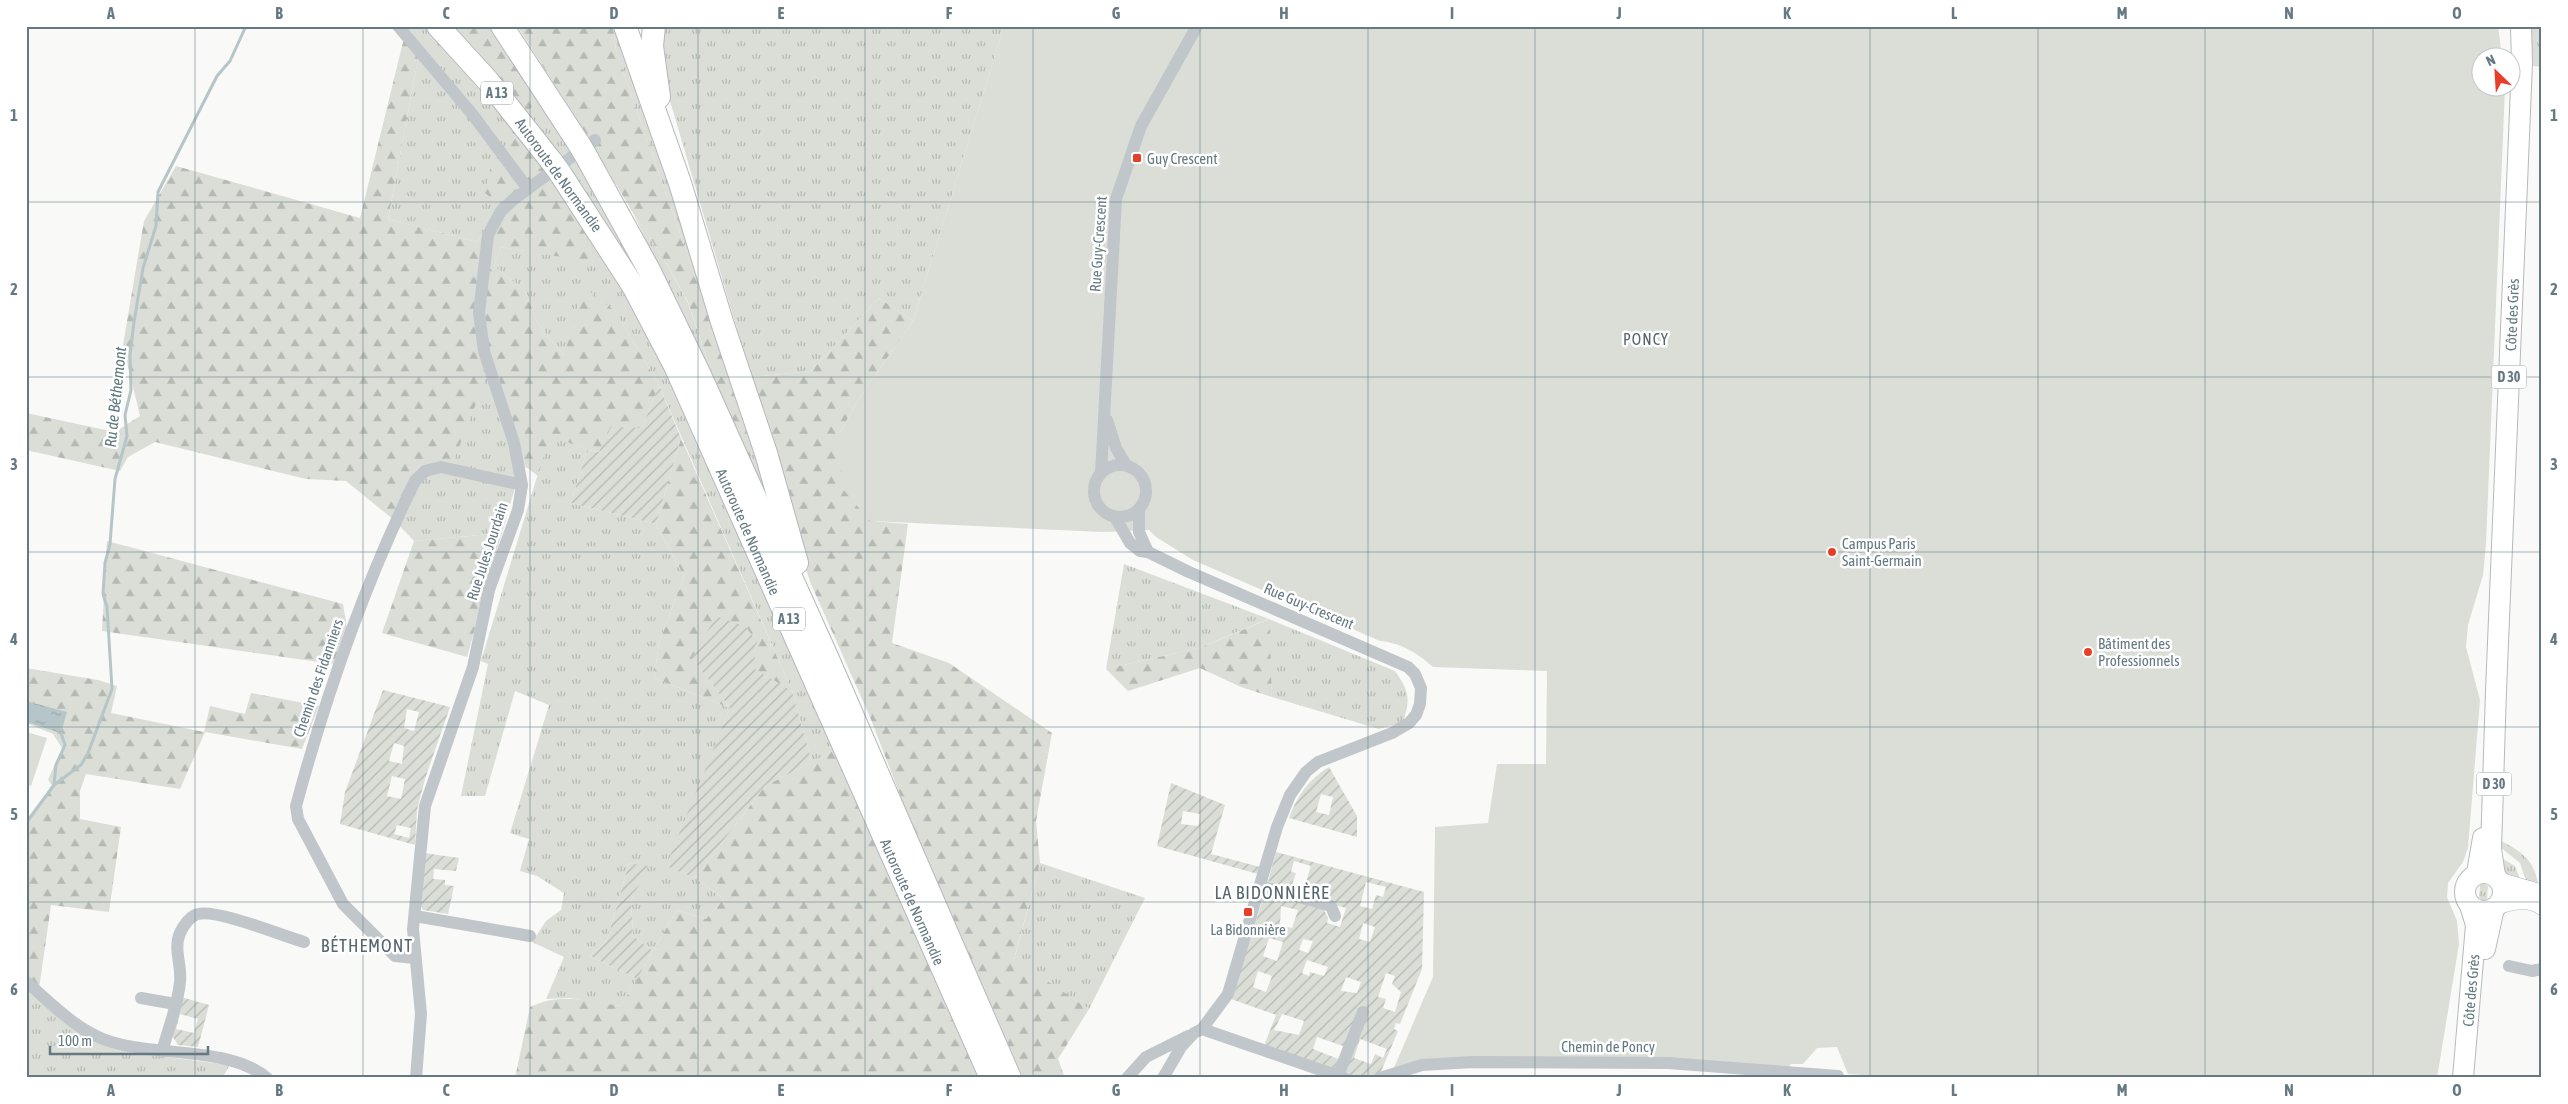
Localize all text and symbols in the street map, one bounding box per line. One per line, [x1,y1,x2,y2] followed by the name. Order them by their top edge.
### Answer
[106,4,115,22] text: A
[275,4,283,22] text: B
[442,4,450,22] text: C
[610,4,619,22] text: D
[778,4,785,22] text: E
[946,4,953,22] text: F
[1112,4,1121,22] text: G
[1279,4,1289,22] text: H
[1450,4,1454,22] text: I
[1615,4,1622,22] text: J
[1783,4,1791,22] text: K
[1951,4,1958,22] text: L
[2117,4,2127,22] text: M
[2284,4,2294,22] text: N
[2452,4,2462,22] text: O
[2470,48,2520,98] north arrow
[2483,51,2498,69] text: N
[481,82,513,105] road number: A 13
[10,106,18,124] text: 1
[2550,106,2558,124] text: 1
[512,115,606,235] street label: Autoroute de Normandie
[1147,150,1218,167] place label: Guy Crescent
[1131,152,1143,164] marker: Guy Crescent
[1086,196,1110,292] street label: Rue Guy-Crescent
[2502,278,2522,351] street label: Côte des Grès
[10,280,18,298] text: 2
[2550,280,2558,298] text: 2
[1623,330,1669,348] district label: PONCY
[101,346,129,448] water label: Ru de Béthemont
[2492,366,2526,388] road number: D 30
[10,455,18,473] text: 3
[2550,455,2558,473] text: 3
[713,466,784,598] street label: Autoroute de Normandie
[463,500,511,602] street label: Rue Jules Jourdain
[1842,535,1922,569] place label: Campus Paris Saint-Germain
[1826,546,1838,558] marker: Campus Paris Saint-Germain
[1262,579,1356,633] street label: Rue Guy-Crescent
[773,608,805,630] road number: A 13
[290,617,346,739] street label: Chemin des Fidanniers
[9,630,18,648] text: 4
[2549,630,2558,648] text: 4
[2098,635,2180,669] place label: Bâtiment des Professionnels
[2082,646,2094,658] marker: Bâtiment des Professionnels
[2476,772,2512,796] road number: D 30
[10,805,18,823] text: 5
[2550,805,2558,823] text: 5
[877,836,948,968] street label: Autoroute de Normandie
[1214,882,1330,903] district label: LA BIDONNIÈRE
[1242,906,1254,918] marker: La Bidonnière
[1210,921,1286,938] place label: La Bidonnière
[321,935,413,956] district label: BÉTHEMONT
[2459,953,2482,1027] street label: Côte des Grès
[10,980,18,998] text: 6
[2550,980,2558,998] text: 6
[50,1024,208,1056] scale bar
[58,1032,92,1049] text: 100 m
[1561,1038,1655,1055] street label: Chemin de Poncy
[106,1081,115,1099] text: A
[275,1081,283,1099] text: B
[442,1081,450,1099] text: C
[610,1081,619,1099] text: D
[778,1081,785,1099] text: E
[946,1081,953,1099] text: F
[1112,1081,1121,1099] text: G
[1279,1081,1289,1099] text: H
[1450,1081,1454,1099] text: I
[1615,1081,1622,1099] text: J
[1783,1081,1791,1099] text: K
[1951,1081,1958,1099] text: L
[2117,1081,2127,1099] text: M
[2284,1081,2294,1099] text: N
[2452,1081,2462,1099] text: O

